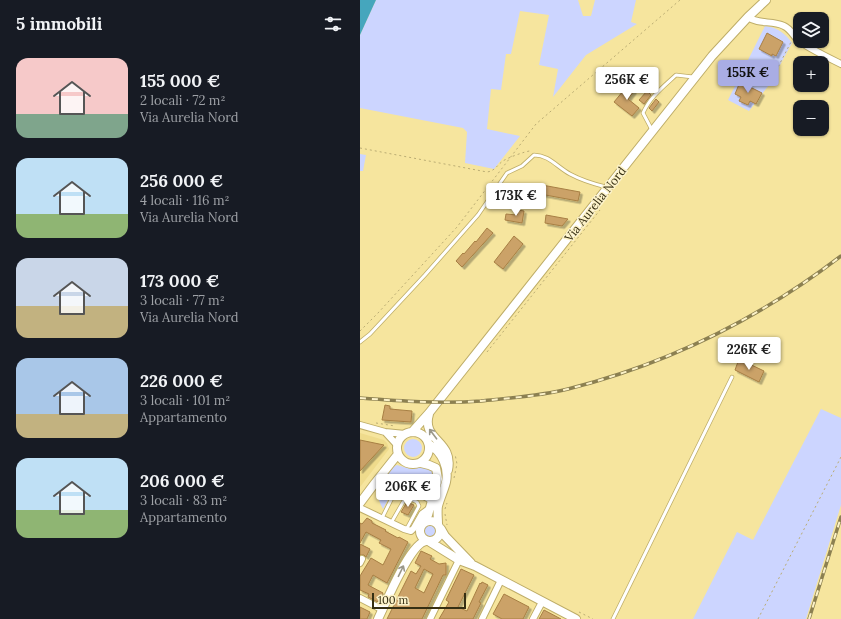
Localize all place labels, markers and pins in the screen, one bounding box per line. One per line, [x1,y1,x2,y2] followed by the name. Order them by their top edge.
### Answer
[715,60,781,94] pin: 155K €
[594,67,660,101] pin: 256K €
[483,183,549,217] pin: 173K €
[716,337,782,371] pin: 226K €
[375,474,441,508] pin: 206K €

